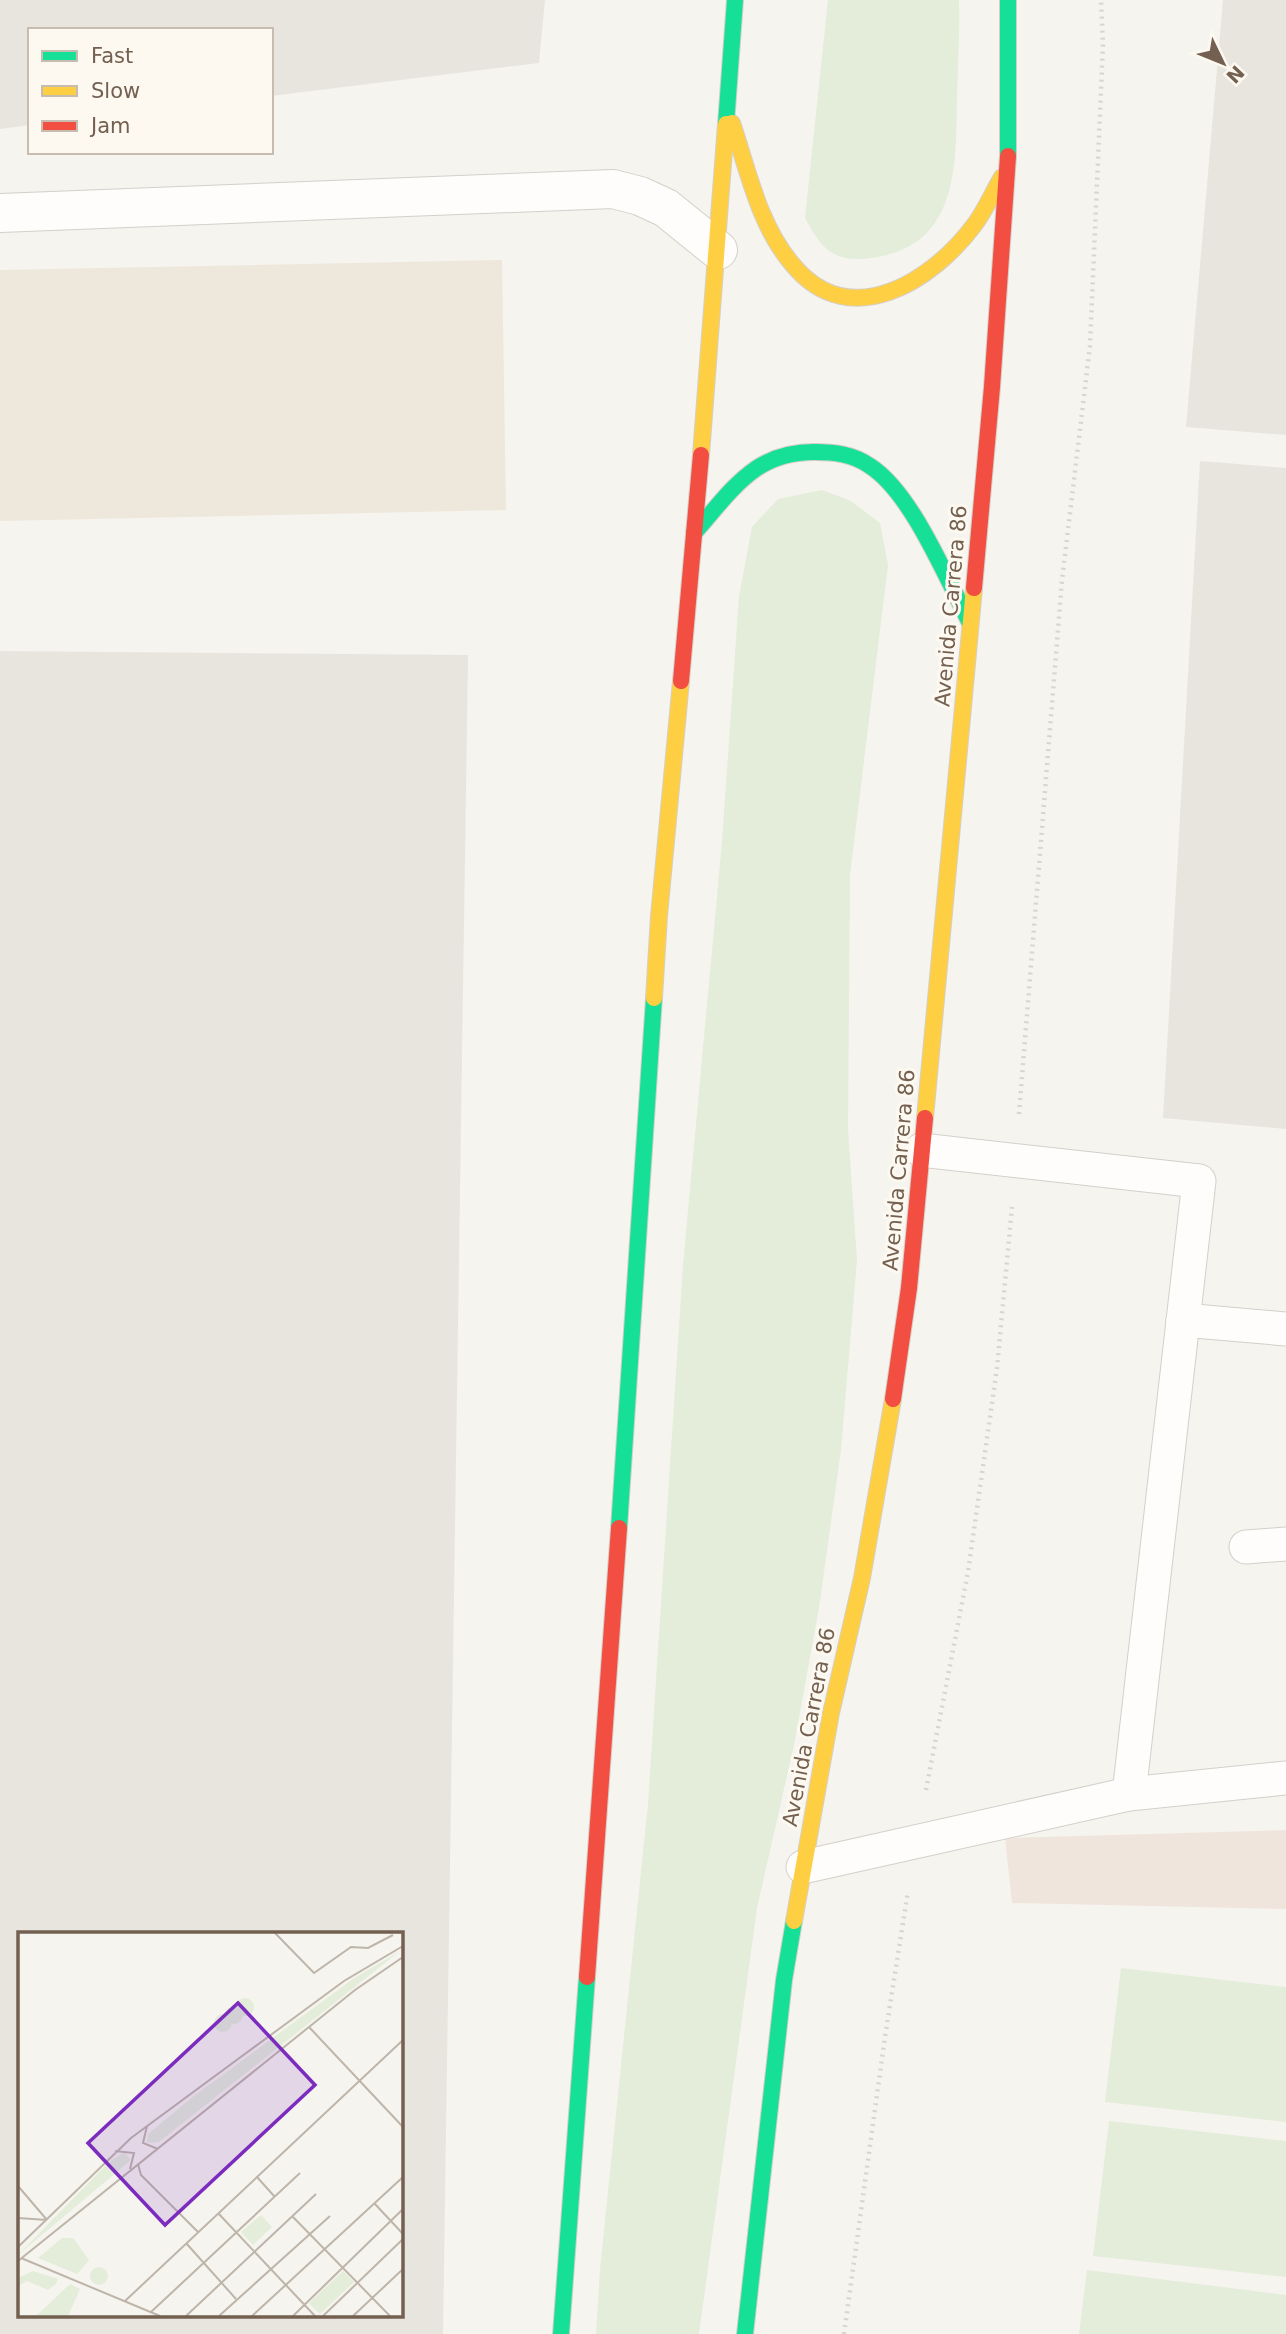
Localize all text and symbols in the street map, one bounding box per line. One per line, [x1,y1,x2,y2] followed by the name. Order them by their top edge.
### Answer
[28,28,273,154] legend
[1188,28,1258,98] north arrow
[91,44,133,68] text: Fast
[1222,61,1249,88] text: N
[91,79,140,103] text: Slow
[89,114,131,138] text: Jam
[930,504,972,708] street label: Avenida Carrera 86
[878,1068,920,1272] street label: Avenida Carrera 86
[778,1625,840,1829] street label: Avenida Carrera 86
[18,1932,402,2316] inset map

